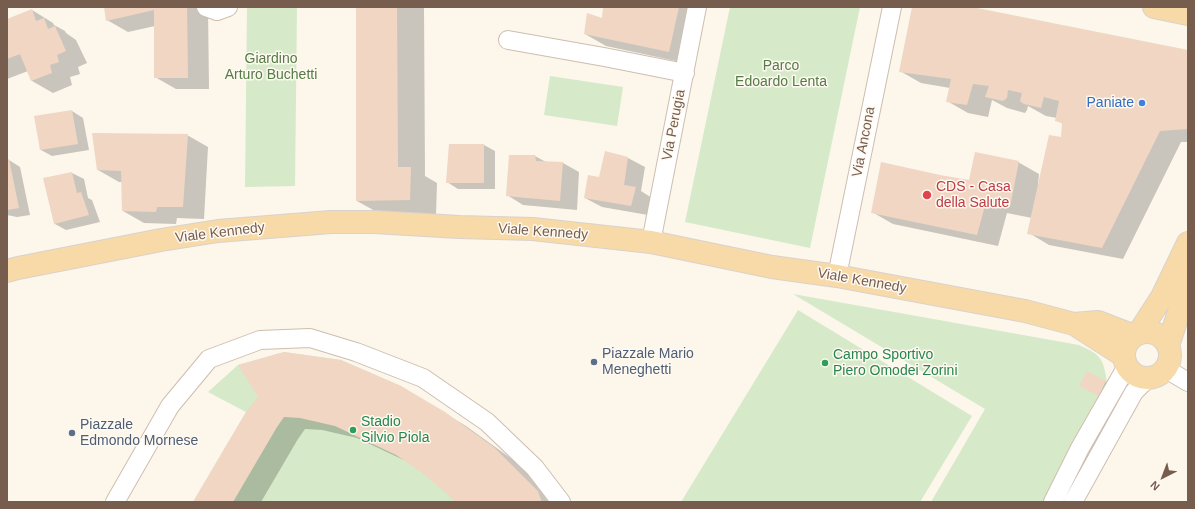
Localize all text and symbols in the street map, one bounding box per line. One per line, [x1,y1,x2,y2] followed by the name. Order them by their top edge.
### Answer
[225,51,317,84] park label: Giardino Arturo Buchetti
[735,58,827,90] park label: Parco Edoardo Lenta
[659,88,689,162] street label: Via Perugia
[1087,95,1134,111] place label: Paniate
[1137,98,1147,108] marker: Paniate
[849,105,879,179] street label: Via Ancona
[936,179,1011,212] place label: CDS - Casa della Salute
[921,189,933,201] marker: CDS - Casa della Salute
[174,219,266,247] street label: Viale Kennedy
[498,220,588,244] street label: Viale Kennedy
[816,265,908,297] street label: Viale Kennedy
[602,346,694,378] place label: Piazzale Mario Meneghetti
[833,347,957,380] place label: Campo Sportivo Piero Omodei Zorini
[589,357,599,367] marker: Piazzale Mario Meneghetti
[820,358,830,368] marker: Campo Sportivo Piero Omodei Zorini
[361,414,429,446] place label: Stadio Silvio Piola
[80,417,198,450] place label: Piazzale Edmondo Mornese
[348,425,358,435] marker: Stadio Silvio Piola
[67,428,77,438] marker: Piazzale Edmondo Mornese
[1143,457,1183,497] north arrow
[1148,479,1162,493] text: N

